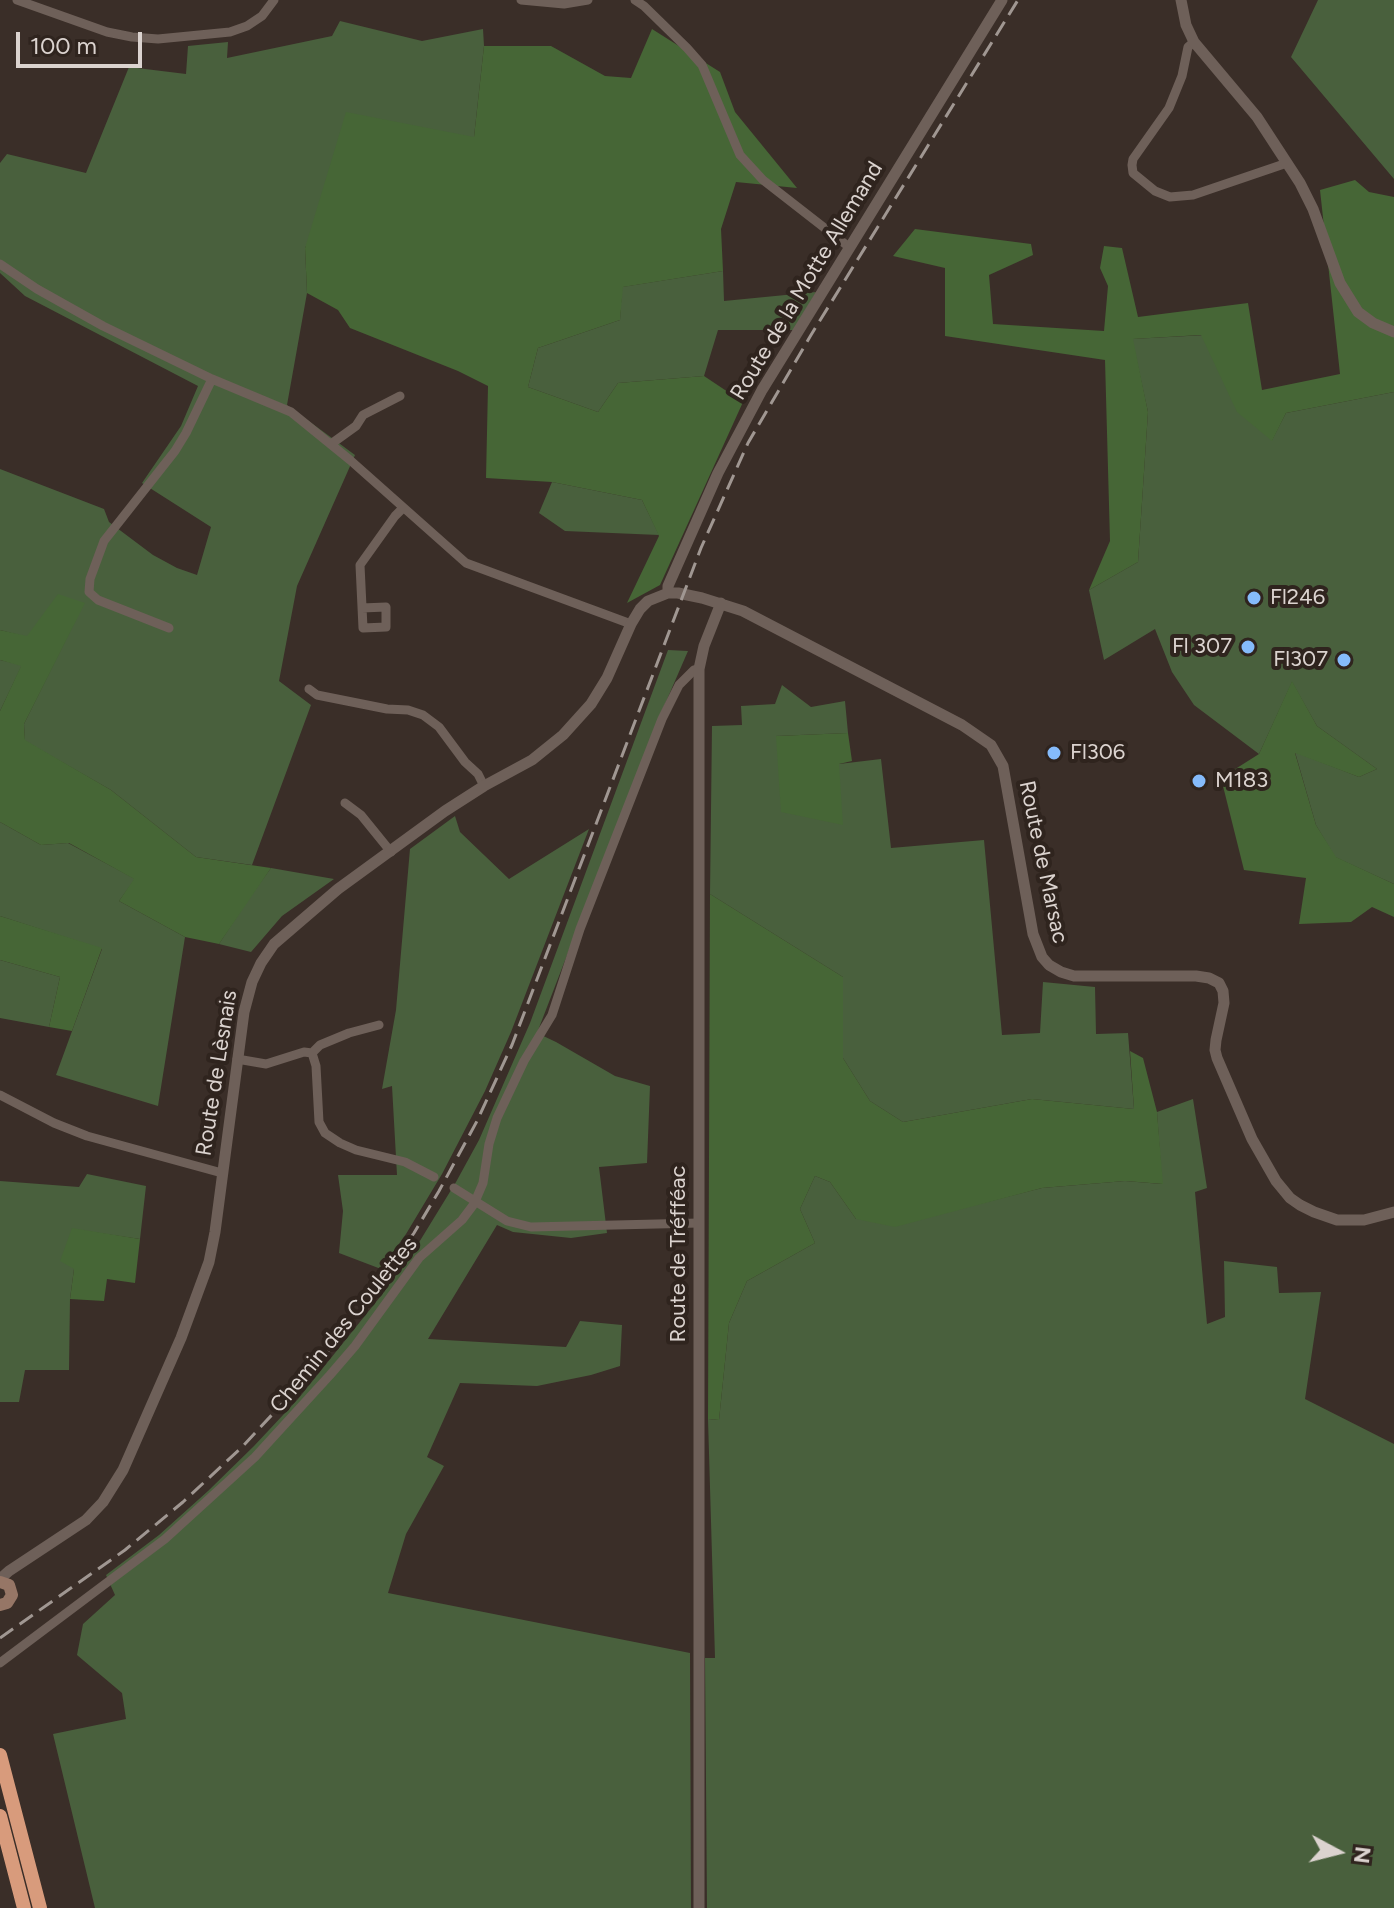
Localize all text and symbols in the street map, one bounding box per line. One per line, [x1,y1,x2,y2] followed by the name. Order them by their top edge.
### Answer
[20,16,146,66] scale bar
[30,31,97,60] text: 100 m
[725,157,889,405] street label: Route de la Motte Allemand
[1270,585,1325,611] place label: Fl246
[1245,589,1263,607] marker: Fl246
[1172,634,1232,660] place label: Fl 307
[1239,638,1257,656] marker: Fl 307
[1273,647,1328,673] place label: Fl307
[1335,651,1353,669] marker: Fl307
[1070,740,1125,766] place label: Fl306
[1045,744,1063,762] marker: Fl306
[1215,768,1268,794] place label: M183
[1190,772,1208,790] marker: M183
[1013,778,1073,946] street label: Route de Marsac
[191,988,243,1158] street label: Route de Lèsnais
[666,1166,692,1342] street label: Route de Tréfféac
[265,1232,423,1418] street label: Chemin des Coulettes
[1298,1812,1378,1892] north arrow
[1348,1845,1377,1865] text: N

